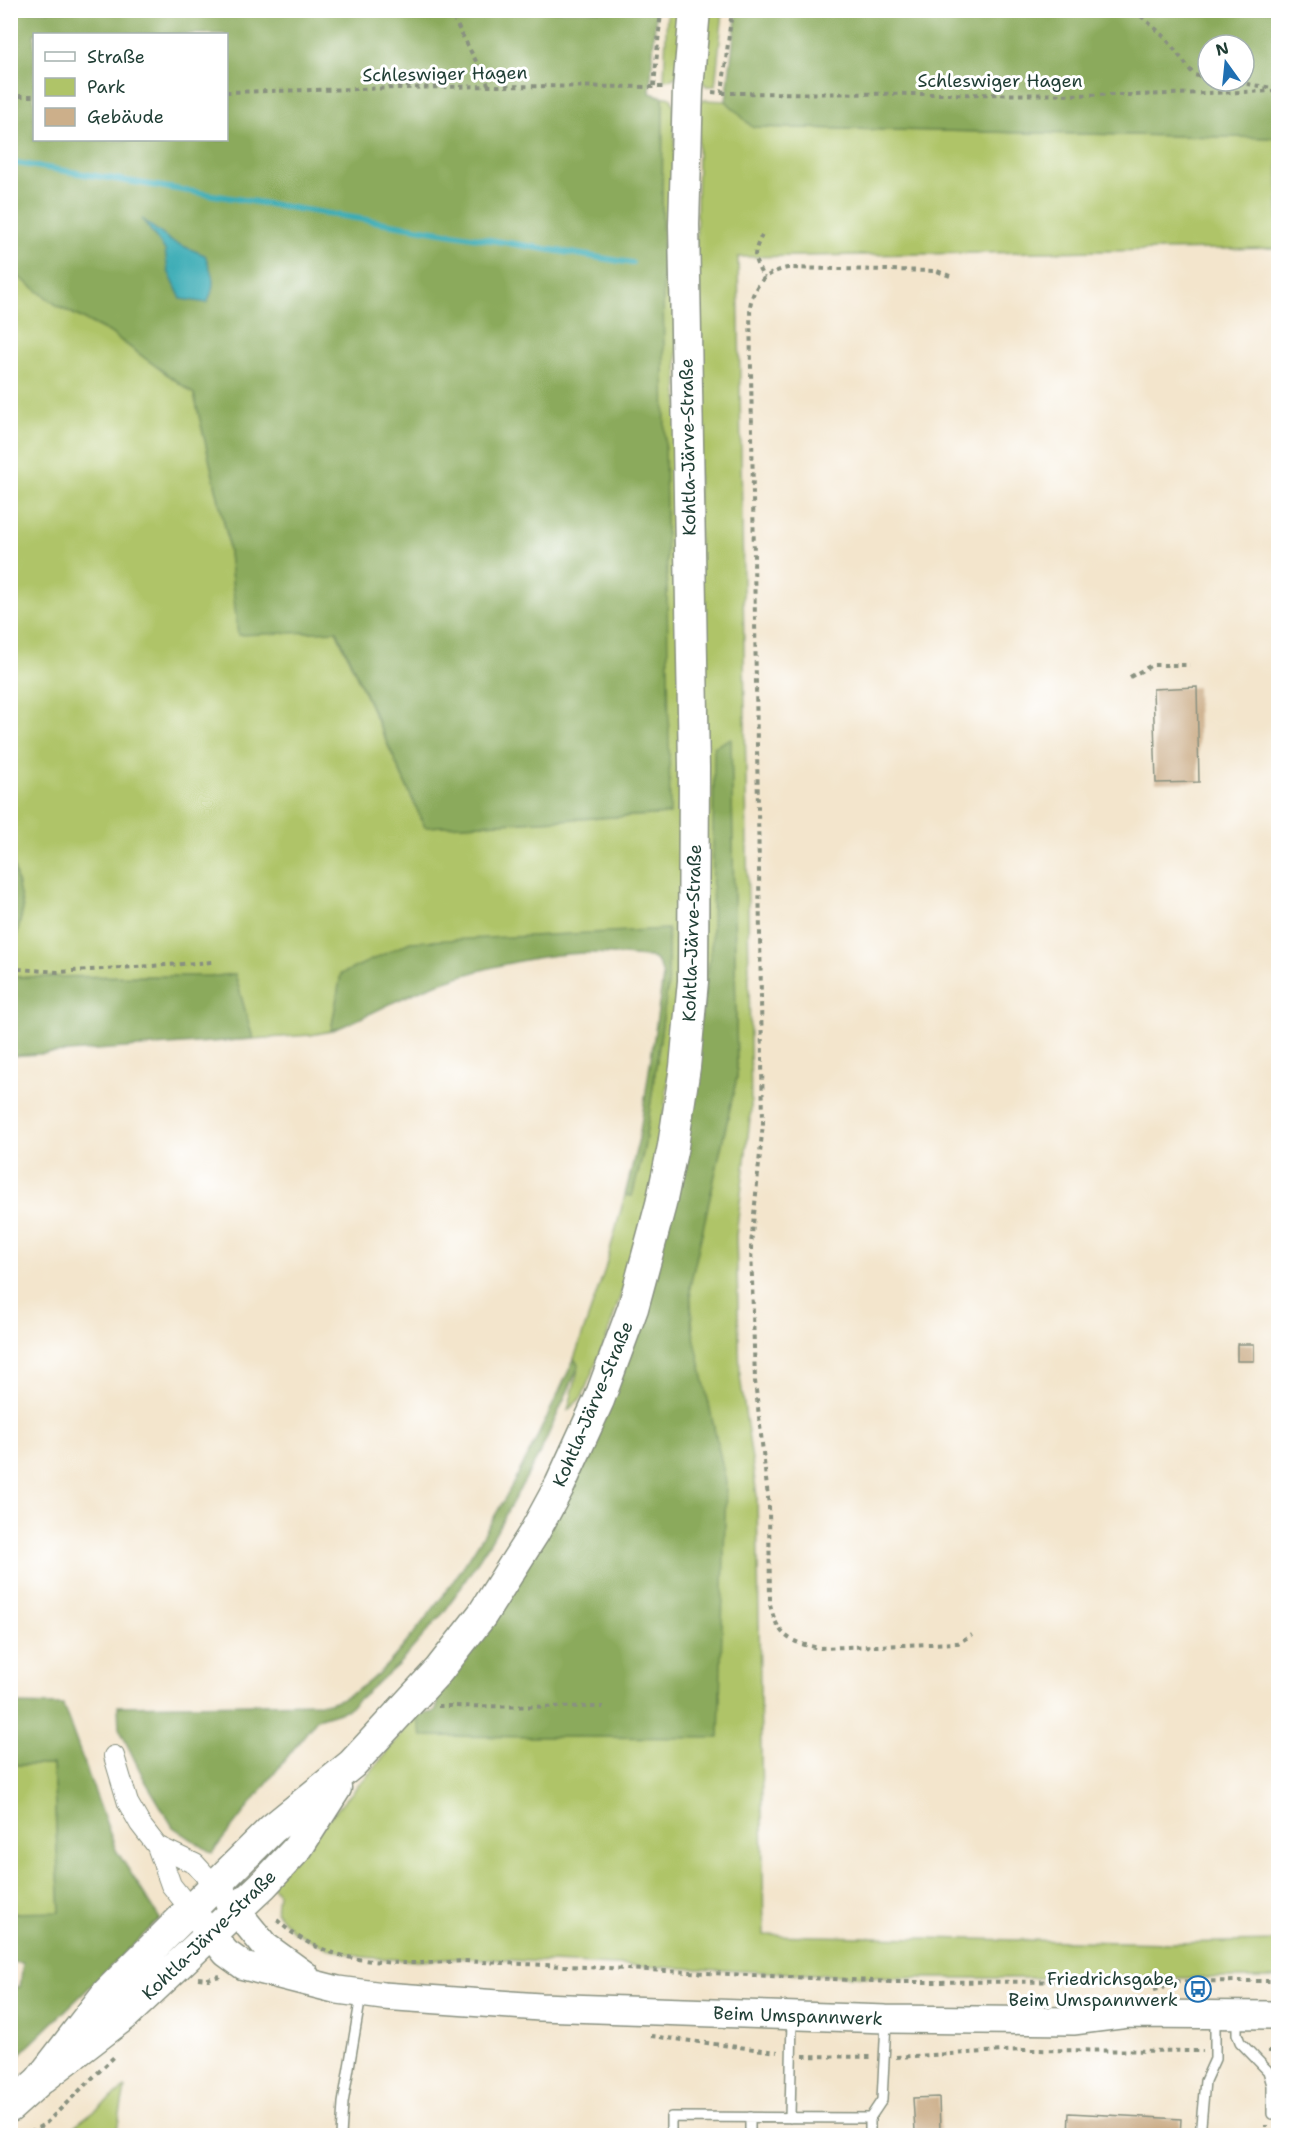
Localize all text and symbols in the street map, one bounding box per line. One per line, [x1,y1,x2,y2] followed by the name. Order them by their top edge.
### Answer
[33,33,228,141] legend
[1196,33,1256,93] north arrow
[1213,37,1231,61] text: N
[87,45,145,69] text: Straße
[362,61,528,87] street label: Schleswiger Hagen
[918,69,1083,93] street label: Schleswiger Hagen
[87,75,126,99] text: Park
[87,105,164,129] text: Gebäude
[674,358,702,536] street label: Kohtla-Järve-Straße
[677,844,707,1022] street label: Kohtla-Järve-Straße
[547,1317,639,1491] street label: Kohtla-Järve-Straße
[137,1865,281,2005] street label: Kohtla-Järve-Straße
[1009,1967,1178,2012] place label: Friedrichsgabe, Beim Umspannwerk
[1183,1974,1213,2004] bus stop icon: Friedrichsgabe, Beim Umspannwerk
[713,2001,883,2031] street label: Beim Umspannwerk

